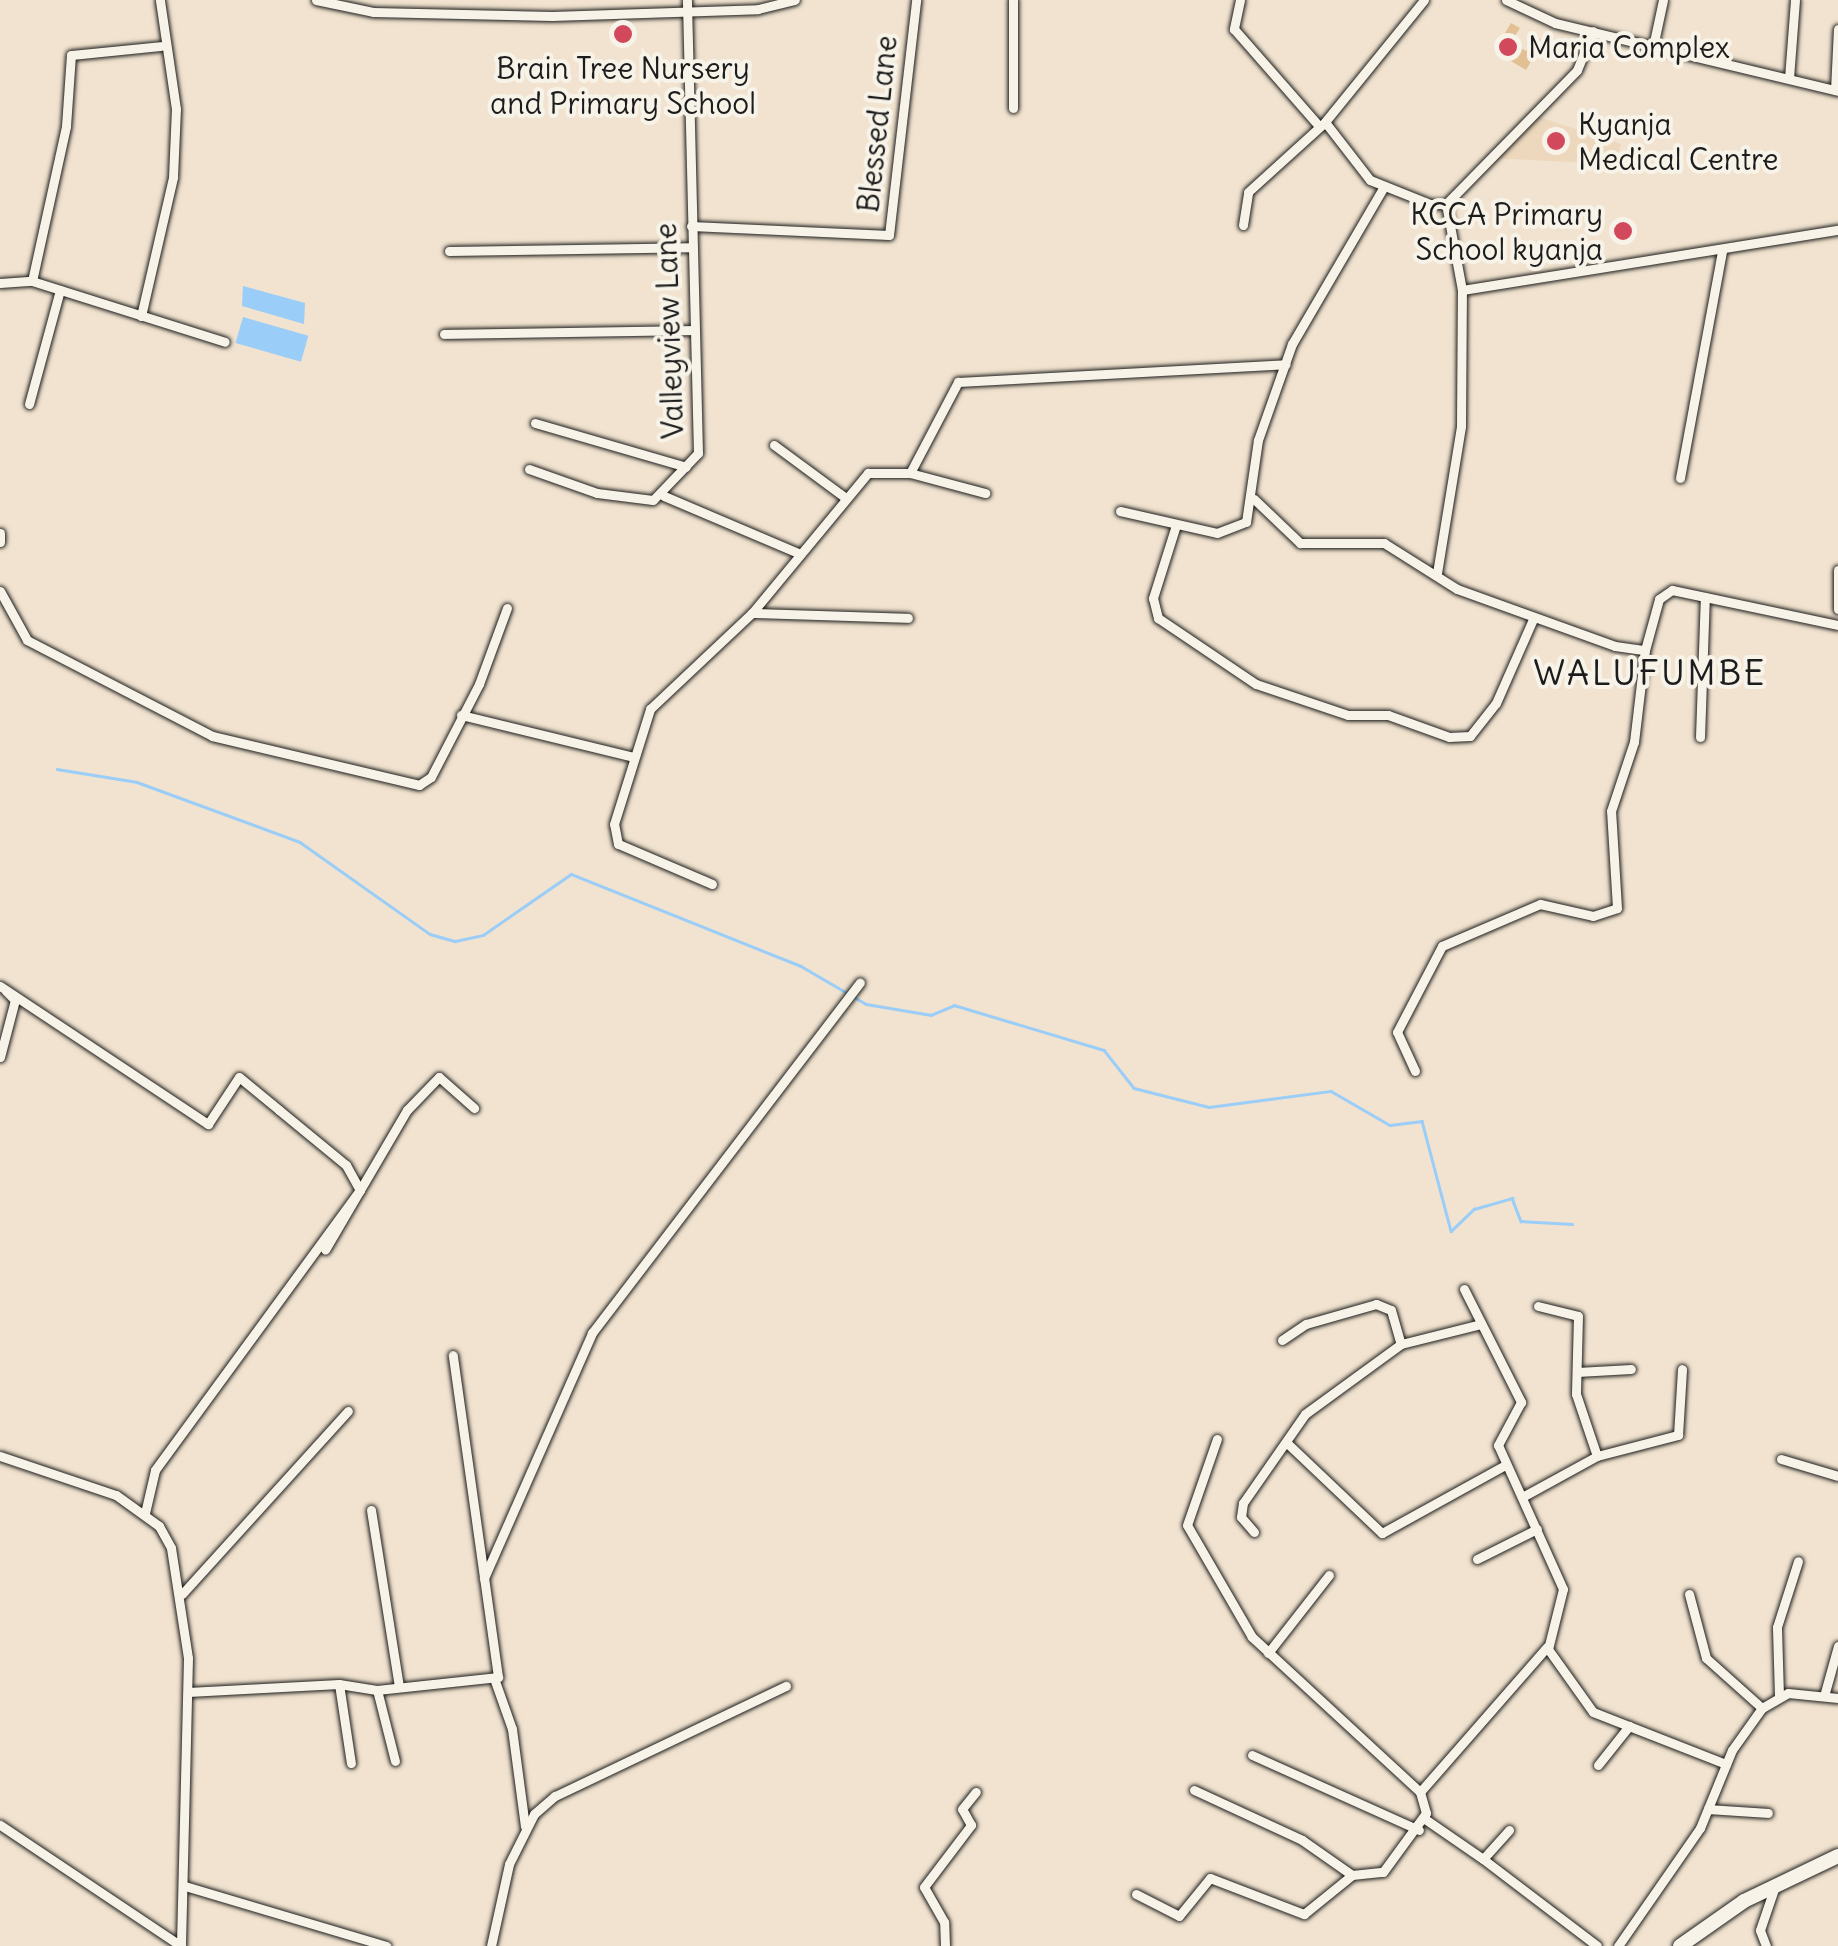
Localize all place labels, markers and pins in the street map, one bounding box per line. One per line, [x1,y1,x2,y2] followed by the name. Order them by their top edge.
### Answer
[612,23,634,45] marker: Brain Tree Nursery and Primary School
[1528,29,1730,65] place label: Maria Complex
[1497,36,1519,58] marker: Maria Complex
[490,50,756,120] place label: Brain Tree Nursery and Primary School
[1578,106,1779,176] place label: Kyanja Medical Centre
[1543,128,1569,154] marker: Kyanja Medical Centre
[1410,196,1603,266] place label: KCCA Primary School kyanja
[1612,220,1634,242] marker: KCCA Primary School kyanja

